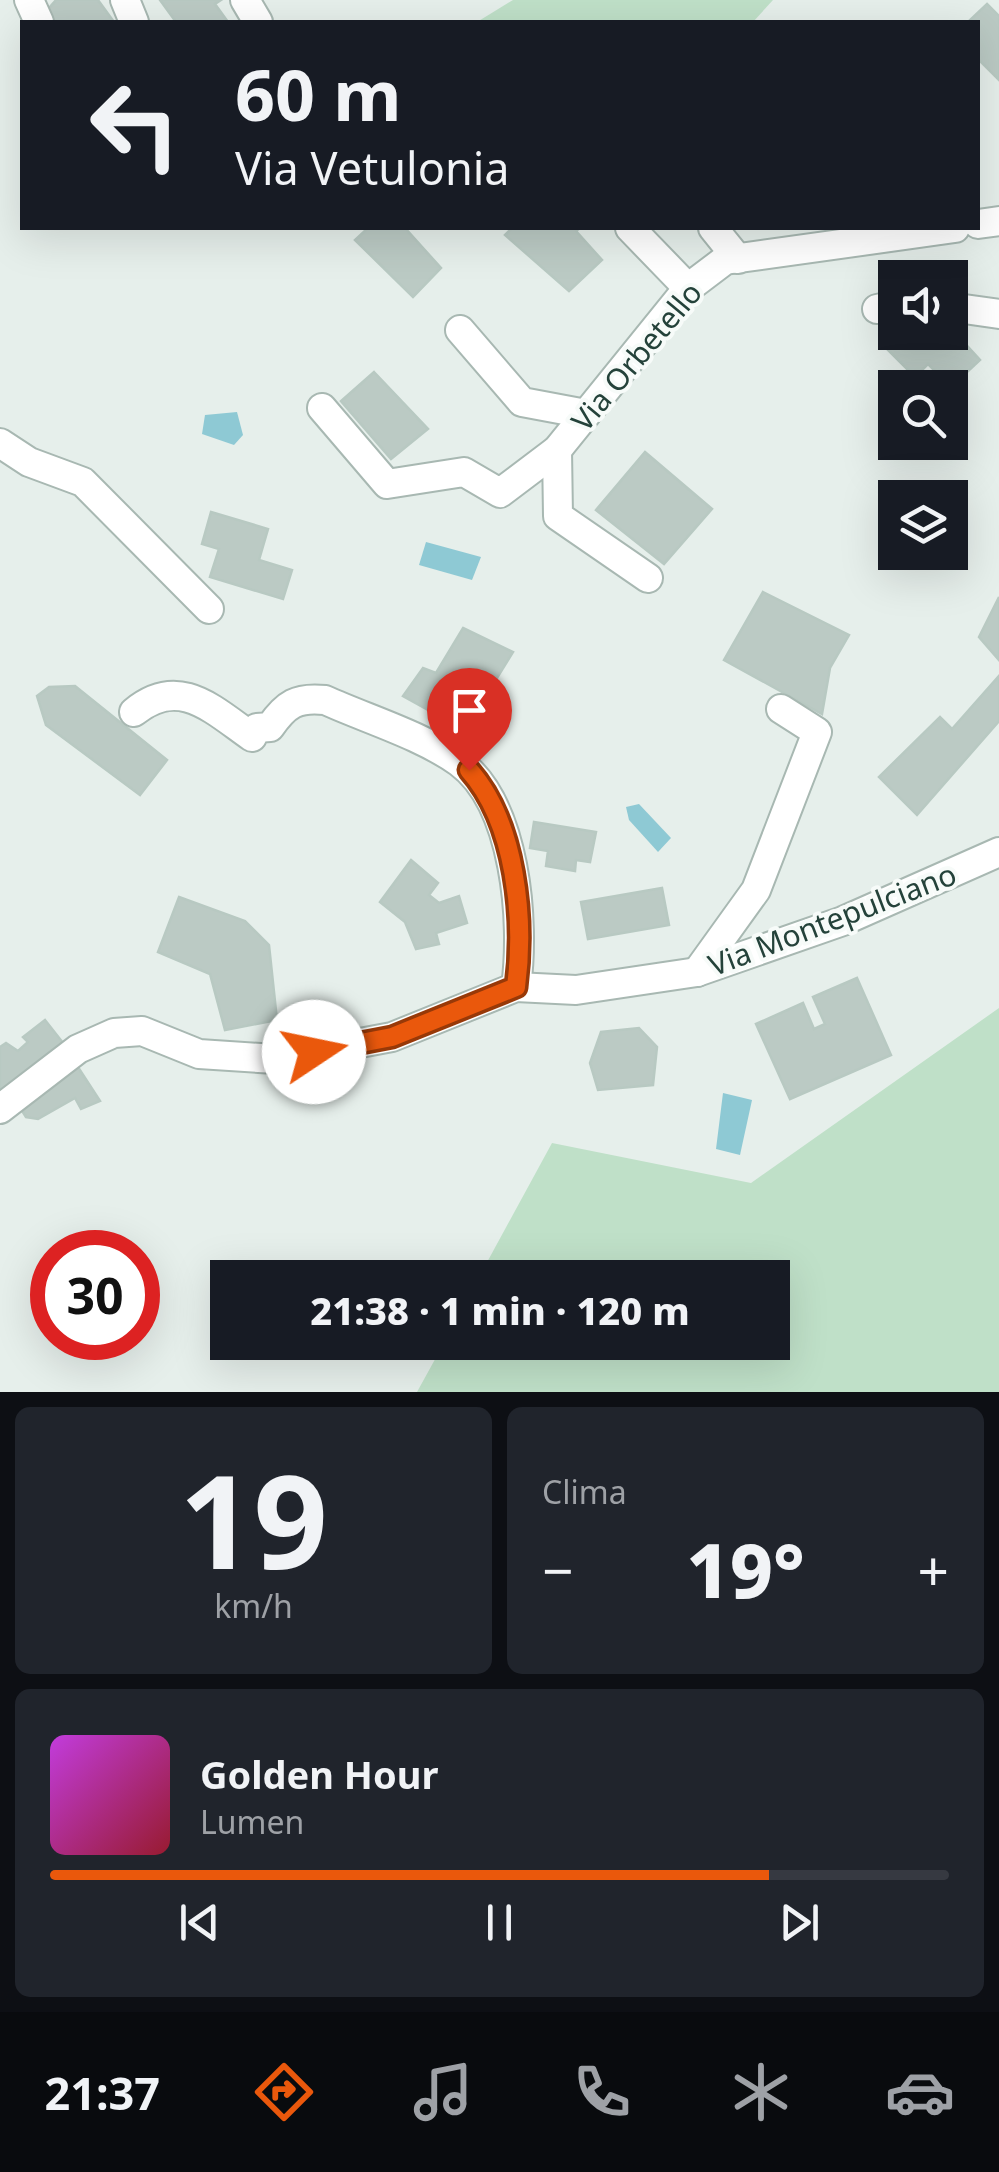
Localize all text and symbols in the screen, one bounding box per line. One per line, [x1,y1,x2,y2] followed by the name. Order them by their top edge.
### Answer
[235,46,402,142] text: 60 m
[70,60,200,190] icon: left
[235,137,510,198] text: Via Vetulonia
[878,260,968,570] map controls
[878,260,968,350] button: sound
[561,273,711,439] street label: Via Orbetello
[878,370,968,460] button: search
[878,480,968,570] button: layers
[427,668,512,771] pin
[442,683,497,738] icon: arrive
[702,853,962,985] street label: Via Montepulciano
[262,1000,366,1104] position arrow
[30,1230,160,1360] speed limit sign: 30
[310,1284,690,1336] text: 21:38 · 1 min · 120 m
[179,1430,328,1607] text: 19
[542,1470,627,1513] text: Clima
[686,1518,805,1620] text: 19°
[542,1532,573,1607] text: −
[918,1532,949,1607] text: +
[214,1584,293,1627] text: km/h
[200,1748,438,1800] text: Golden Hour
[200,1800,304,1843] text: Lumen
[172,1895,227,1950] icon: previous
[472,1895,527,1950] icon: pause
[772,1895,827,1950] icon: next
[249,2057,319,2127] icon: directions
[408,2057,478,2127] icon: music
[567,2057,637,2127] icon: phone
[726,2057,796,2127] icon: climate
[885,2057,955,2127] icon: car
[44,2062,160,2123] text: 21:37

